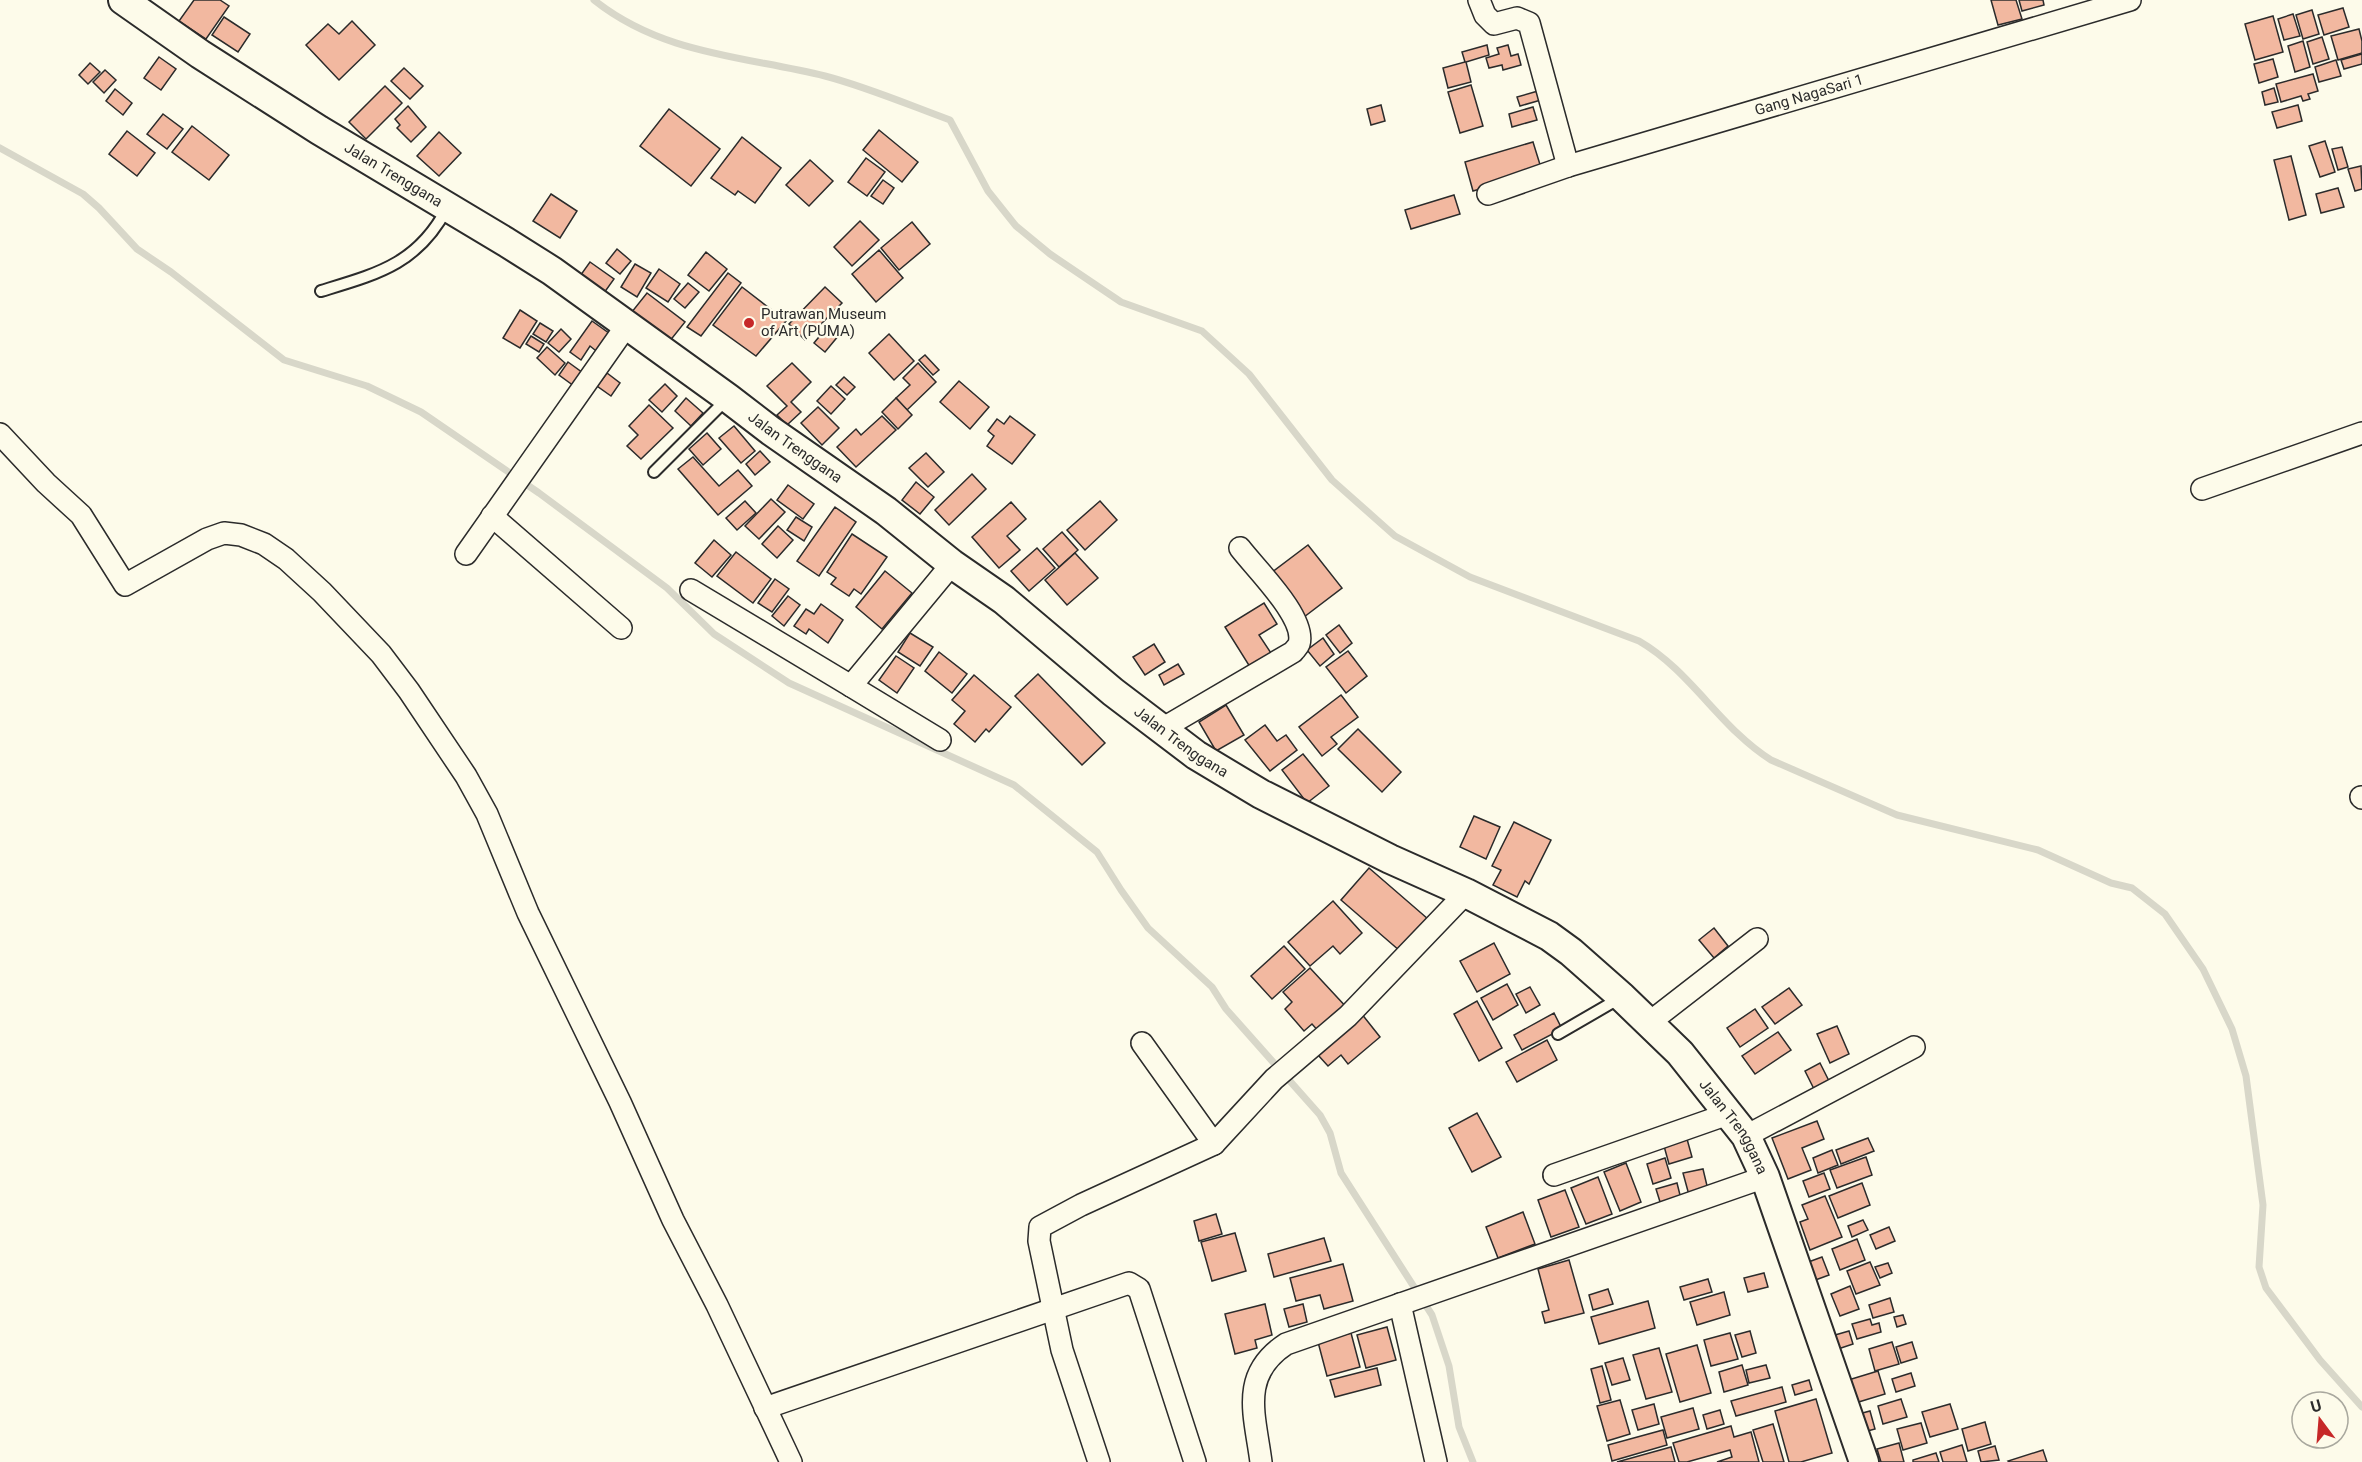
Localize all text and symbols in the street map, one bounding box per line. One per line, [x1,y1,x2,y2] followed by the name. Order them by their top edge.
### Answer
[1753,70,1865,119] street label: Gang NagaSari 1
[341,138,446,211] street label: Jalan Trenggana
[761,305,887,340] place label: Putrawan Museum of Art (PUMA)
[742,316,756,330] marker: Putrawan Museum of Art (PUMA)
[745,408,846,487] street label: Jalan Trenggana
[1131,702,1231,781] street label: Jalan Trenggana
[1695,1076,1771,1177] street label: Jalan Trenggana
[2290,1390,2350,1450] north arrow
[2308,1395,2324,1417] text: U

